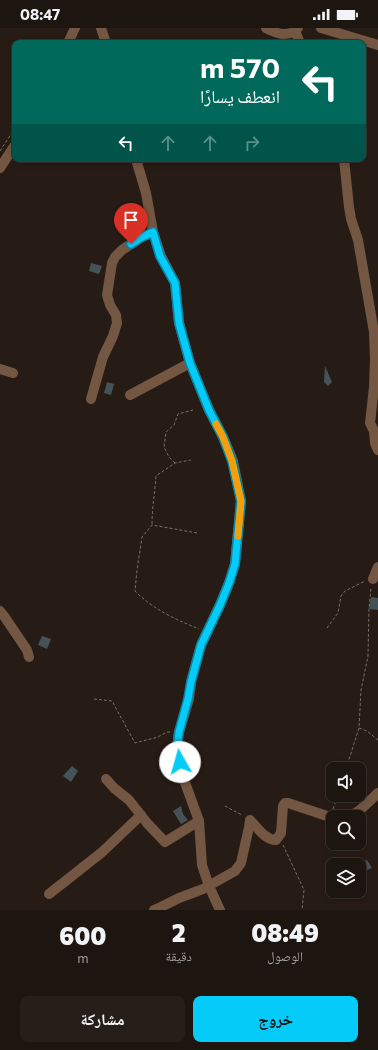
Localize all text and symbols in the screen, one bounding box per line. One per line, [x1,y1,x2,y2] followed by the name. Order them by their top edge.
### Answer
[20,5,60,23] text: 08:47
[200,50,280,84] text: 570 m
[294,56,346,108] icon: left
[200,85,280,107] text: انعطف يسارًا
[115,132,137,154] icon: left
[157,132,179,154] icon: ahead
[199,132,221,154] icon: ahead
[241,132,263,154] icon: right
[114,203,148,244] pin
[120,209,142,231] icon: arrive
[159,741,201,783] position arrow
[326,762,366,898] map controls
[326,762,366,802] button: sound
[326,810,366,850] button: search
[326,858,366,898] button: layers
[172,918,186,947] text: 2
[251,918,319,947] text: 08:49
[59,921,106,950] text: 600
[166,948,192,964] text: دقيقة
[267,948,303,964] text: الوصول
[77,950,88,966] text: m
[20,996,185,1042] button: مشاركة
[193,996,358,1042] button: خروج

